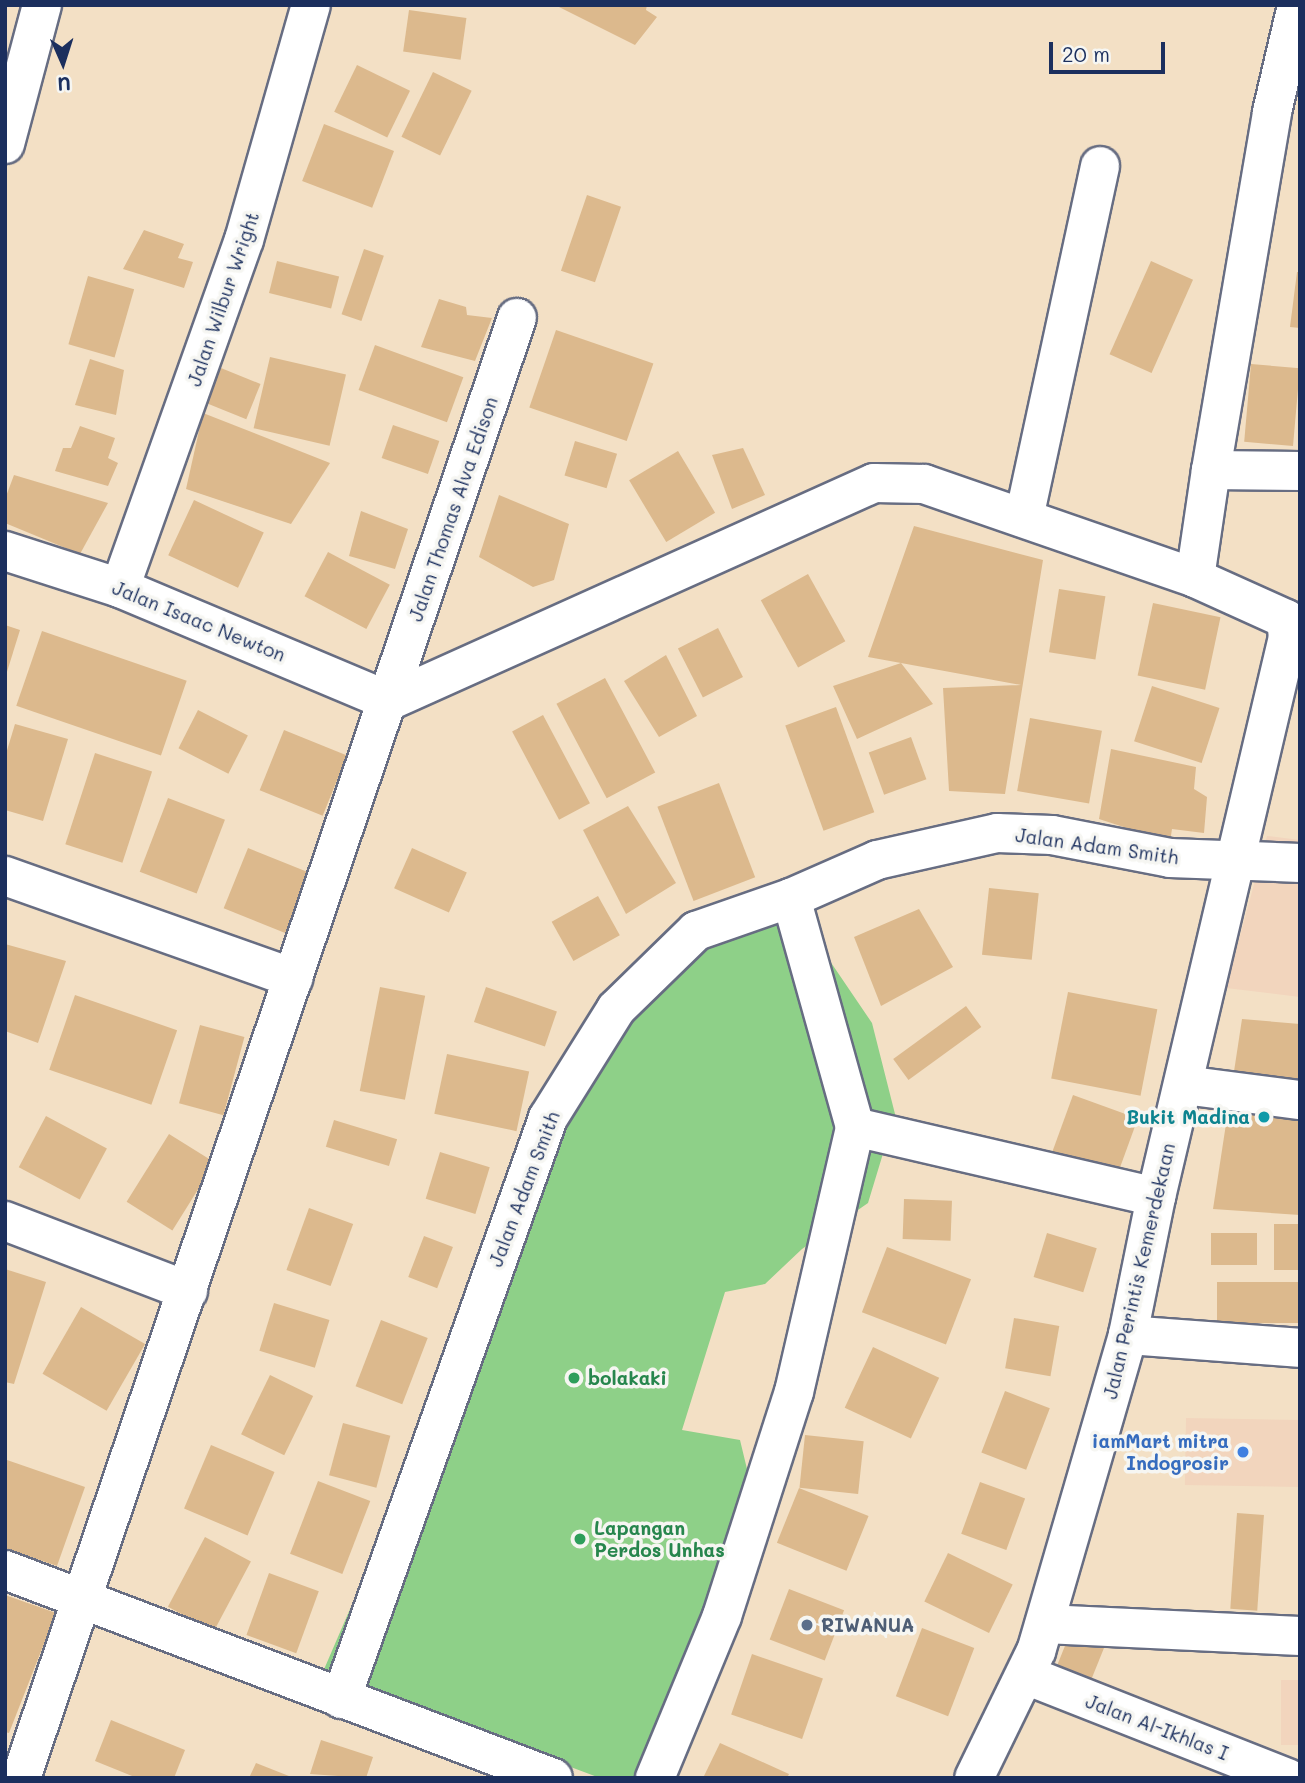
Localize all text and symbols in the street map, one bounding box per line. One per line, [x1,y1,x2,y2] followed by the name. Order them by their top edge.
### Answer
[28,28,98,98] north arrow
[1053,28,1168,72] scale bar
[1062,40,1110,67] text: 20 m
[57,72,71,97] text: U
[182,209,264,389] street label: Jalan Wilbur Wright
[404,394,502,624] street label: Jalan Thomas Alva Edison
[109,576,289,666] street label: Jalan Isaac Newton
[1014,823,1180,869] street label: Jalan Adam Smith
[1126,1106,1250,1128] place label: Bukit Madina
[484,1108,564,1270] street label: Jalan Adam Smith
[1256,1109,1272,1125] marker: Bukit Madina
[1098,1141,1180,1401] street label: Jalan Perintis Kemerdekaan
[588,1367,667,1389] place label: bolakaki
[566,1370,582,1386] marker: bolakaki
[1092,1430,1229,1474] place label: iamMart mitra Indogrosir
[1235,1444,1251,1460] marker: iamMart mitra Indogrosir
[594,1517,725,1561] place label: Lapangan Perdos Unhas
[572,1531,588,1547] marker: Lapangan Perdos Unhas
[821,1614,914,1636] place label: RIWANUA
[799,1617,815,1633] marker: RIWANUA
[1083,1689,1231,1765] street label: Jalan Al-Ikhlas I

